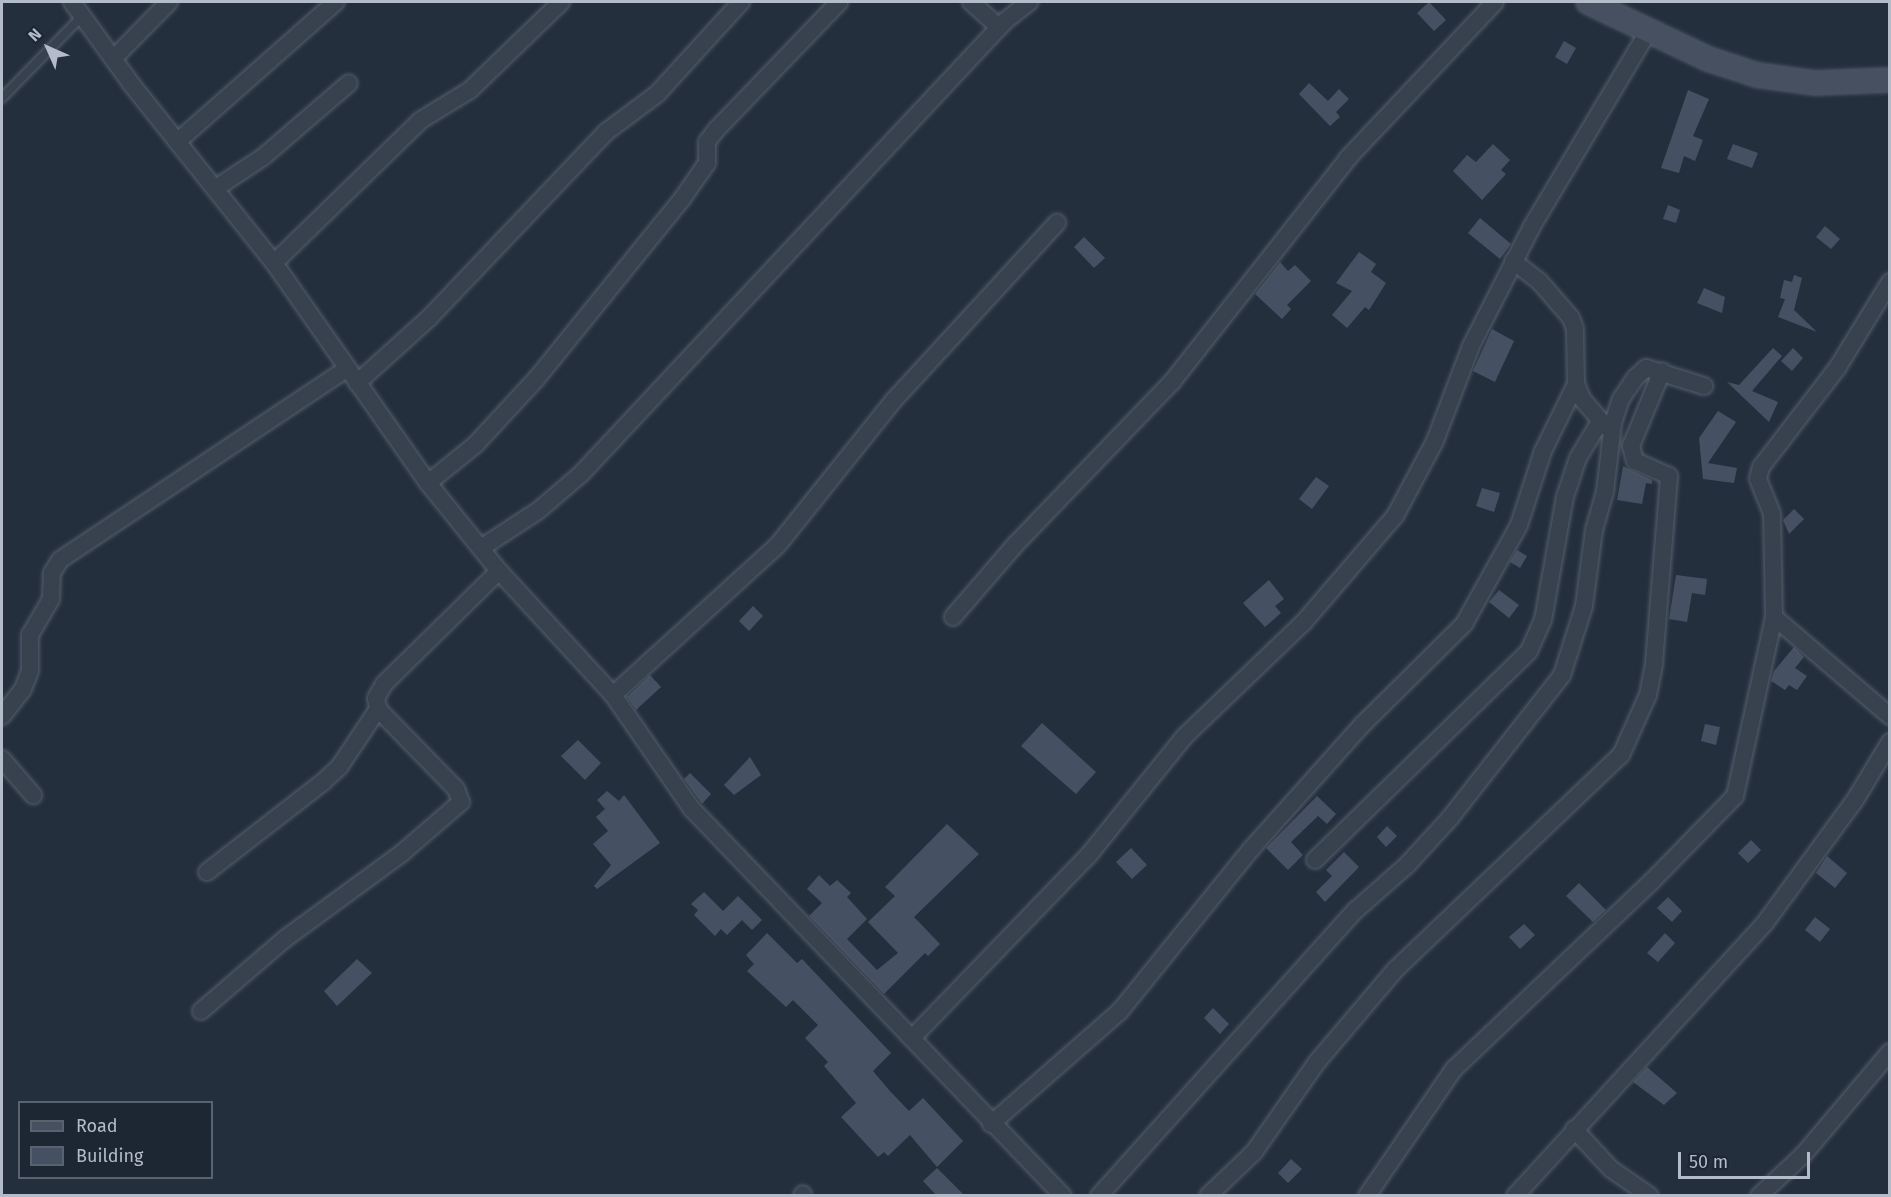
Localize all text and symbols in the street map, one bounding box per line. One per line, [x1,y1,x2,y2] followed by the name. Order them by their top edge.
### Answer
[18,18,78,78] north arrow
[24,24,45,45] text: N
[18,1101,213,1179] legend
[76,1115,118,1137] text: Road
[1681,1140,1813,1178] scale bar
[76,1145,143,1167] text: Building
[1689,1151,1728,1173] text: 50 m

